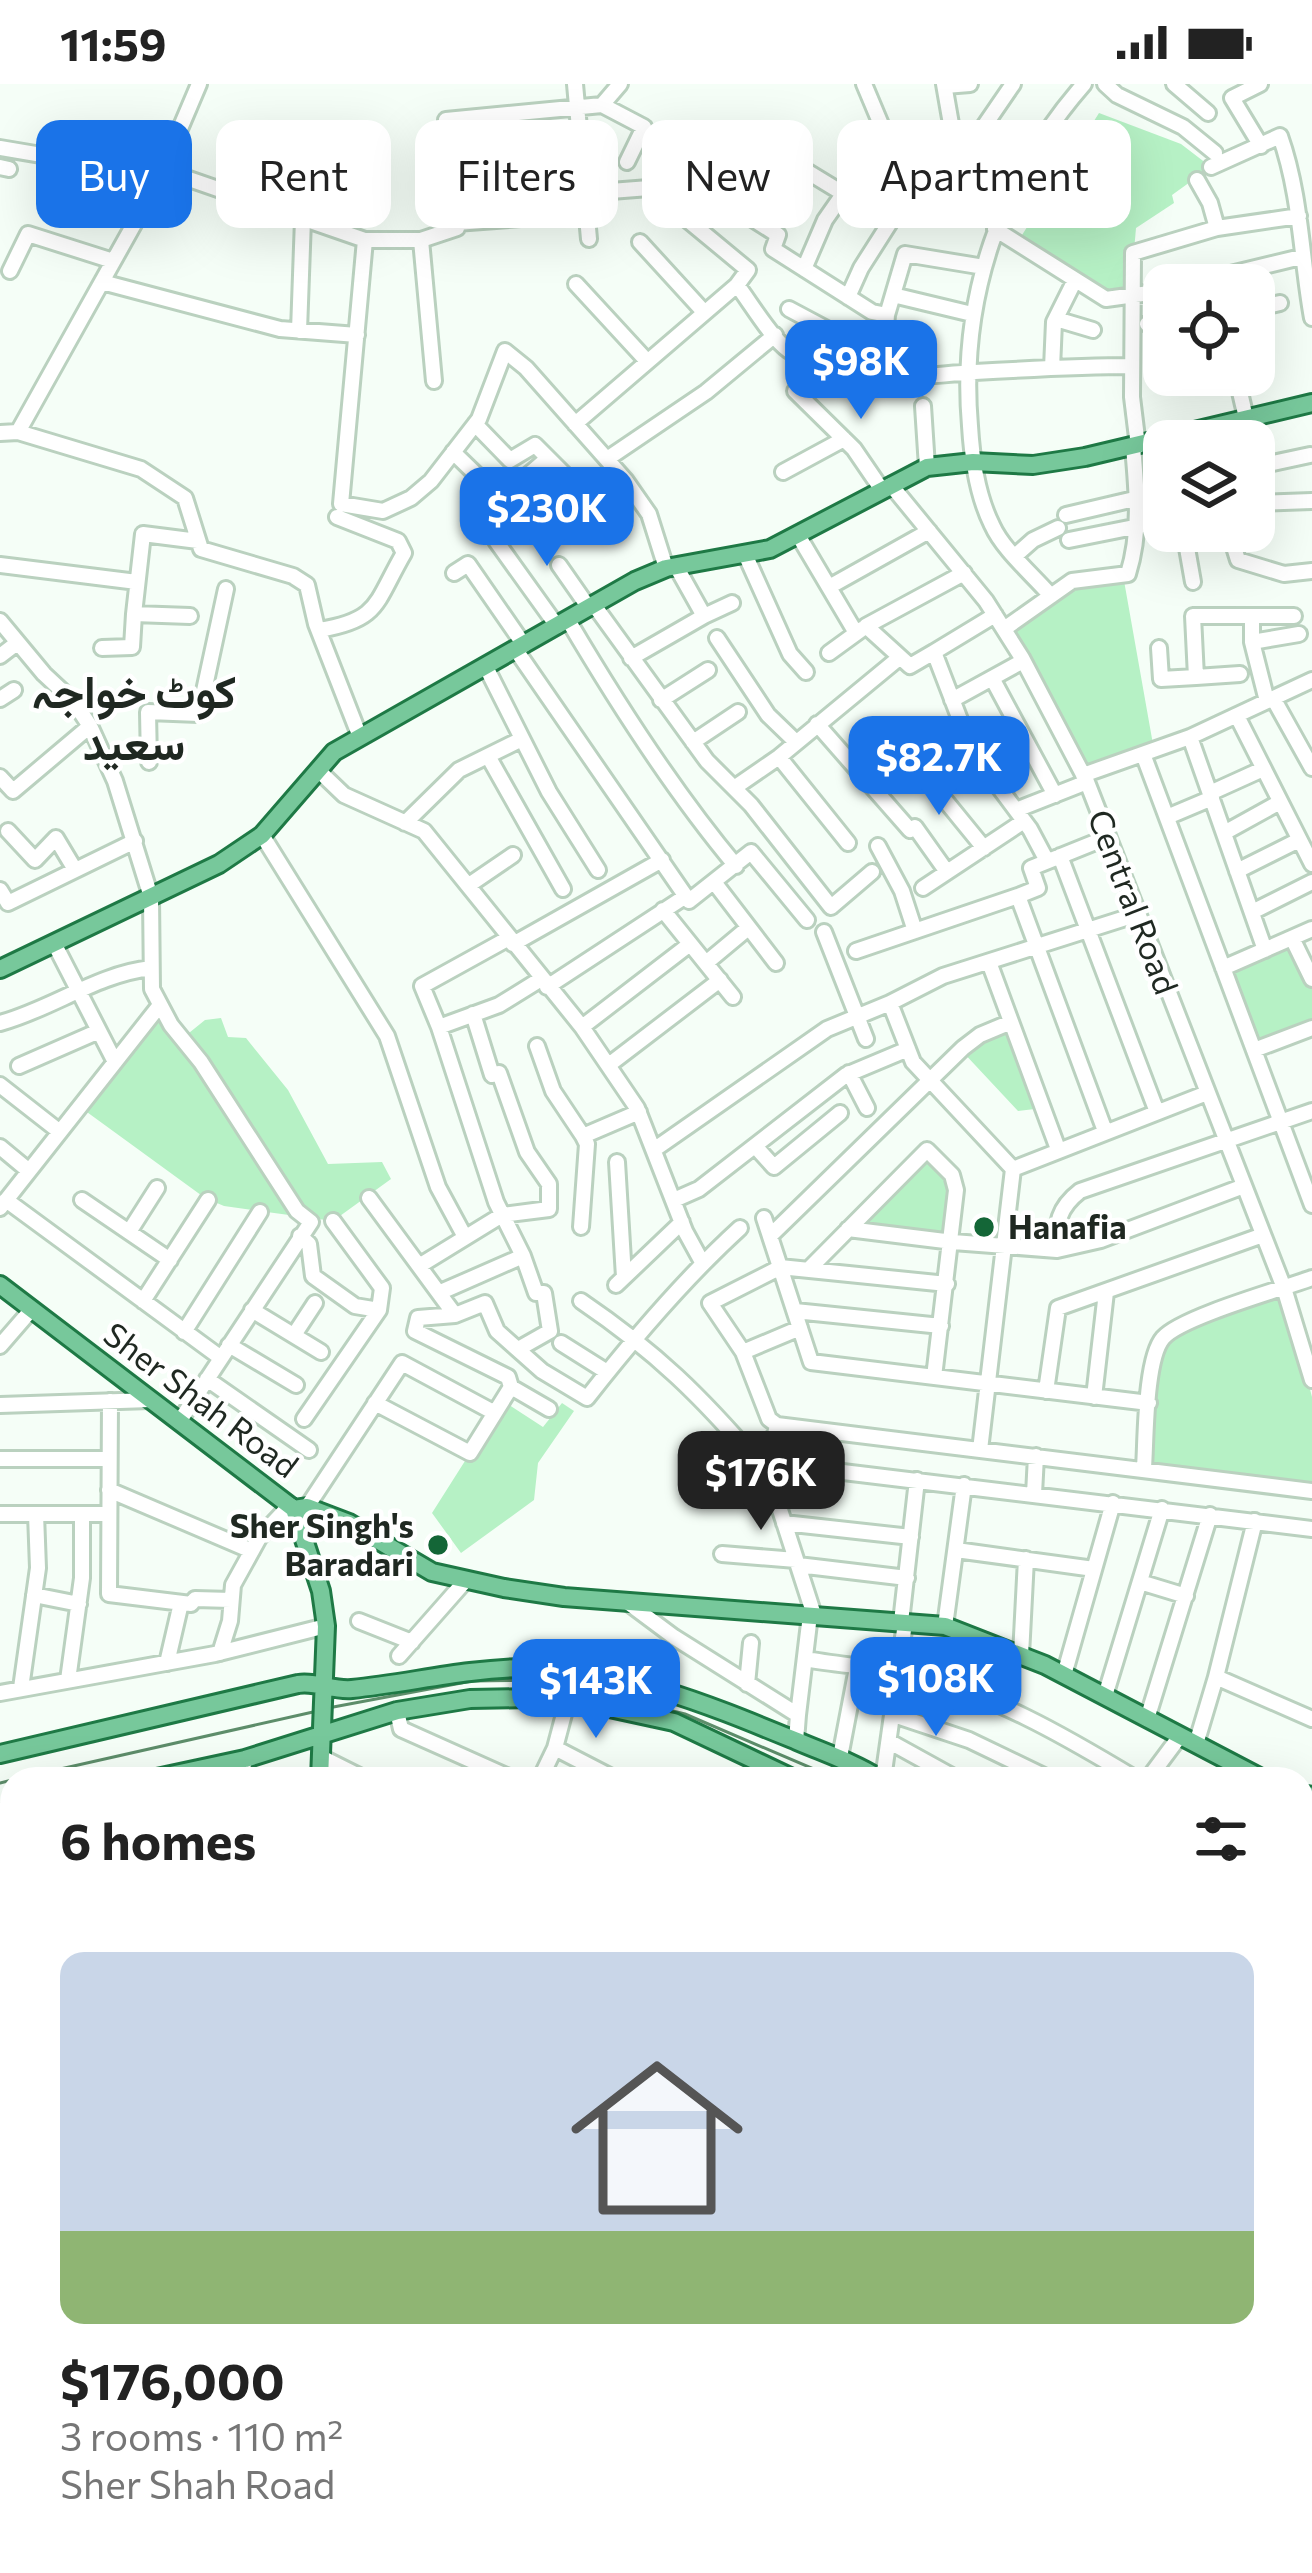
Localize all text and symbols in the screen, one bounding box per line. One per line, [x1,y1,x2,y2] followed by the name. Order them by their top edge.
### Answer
[60,15,167,70] text: 11:59
[36,120,192,228] chip: Buy
[216,120,391,228] chip: Rent
[415,120,618,228] chip: Filters
[642,120,813,228] chip: New
[837,120,1131,228] chip: Apartment
[1143,264,1275,552] map controls
[1143,264,1275,396] button: locate
[790,320,932,422] pin: $98K
[812,335,910,383] text: $98K
[1143,420,1275,552] button: layers
[463,467,631,569] pin: $230K
[487,482,607,530] text: $230K
[32,662,236,771] district label: کوٹ خواجہ سعید
[841,716,1037,818] pin: $82.7K
[875,731,1003,779] text: $82.7K
[1080,803,1188,1000] street label: Central Road
[1008,1205,1127,1246] place label: Hanafia
[971,1214,997,1240] marker: Hanafia
[97,1312,307,1485] street label: Sher Shah Road
[677,1431,845,1533] pin: $176K
[705,1446,817,1494] text: $176K
[230,1504,414,1583] place label: Sher Singh's Baradari
[425,1532,451,1558] marker: Sher Singh's Baradari
[852,1637,1020,1739] pin: $108K
[512,1639,680,1741] pin: $143K
[877,1652,995,1700] text: $108K
[539,1654,653,1702] text: $143K
[1188,1806,1254,1872] icon: filters
[60,1808,256,1871] text: 6 homes
[549,2030,765,2246] icon: home
[60,2348,285,2411] text: $176,000
[60,2411,343,2459] text: 3 rooms · 110 m²
[60,2459,335,2507] text: Sher Shah Road

